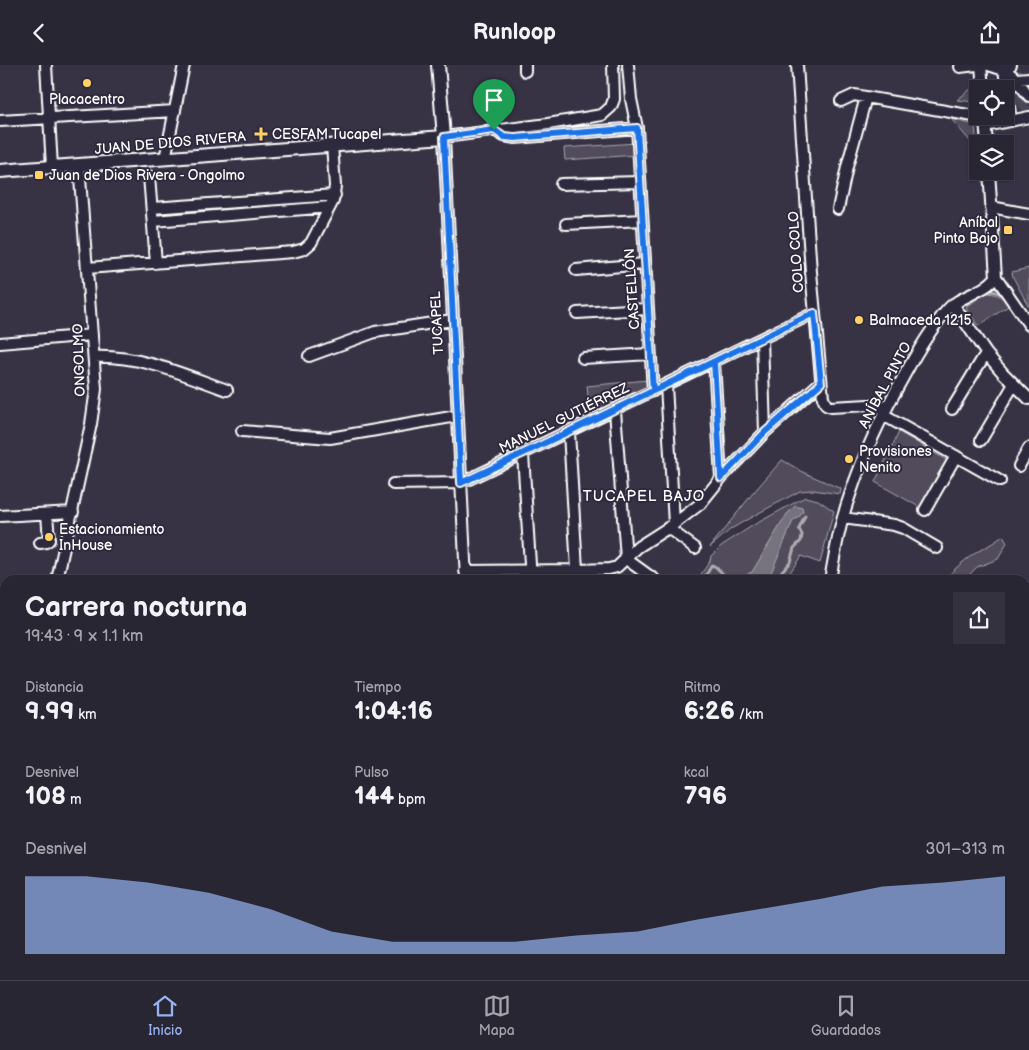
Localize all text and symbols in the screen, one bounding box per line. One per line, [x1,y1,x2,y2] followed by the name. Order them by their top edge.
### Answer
[25,19,53,47] icon: back
[473,19,556,46] text: Runloop
[976,19,1004,47] icon: share
[81,77,93,89] marker: Placacentro
[473,79,515,130] pin
[969,80,1014,180] map controls
[969,80,1014,125] button: locate
[480,86,508,114] icon: arrive
[49,91,125,108] place label: Placacentro
[272,126,381,143] place label: CESFAM Tucapel
[254,127,268,141] marker: CESFAM Tucapel
[94,128,247,158] street label: JUAN DE DIOS RIVERA
[969,135,1014,180] button: layers
[49,167,245,184] place label: Juan de Dios Rivera - Ongolmo
[33,169,45,181] marker: Juan de Dios Rivera - Ongolmo
[785,210,807,293] street label: COLO COLO
[934,214,998,247] place label: Aníbal Pinto Bajo
[1002,224,1014,236] marker: Aníbal Pinto Bajo
[620,248,643,330] street label: CASTELLÓN
[427,291,447,355] street label: TUCAPEL
[869,312,972,329] place label: Balmaceda 1215
[853,314,865,326] marker: Balmaceda 1215
[69,323,89,397] street label: ONGOLMO
[854,338,915,431] street label: ANÍBAL PINTO
[496,378,632,457] street label: MANUEL GUTIÉRREZ
[859,443,932,476] place label: Provisiones Nenito
[843,453,855,465] marker: Provisiones Nenito
[583,487,705,506] district label: TUCAPEL BAJO
[59,521,164,554] place label: Estacionamiento InHouse
[43,531,55,543] marker: Estacionamiento InHouse
[25,591,248,624] text: Carrera nocturna
[953,592,1005,644] button: share
[25,627,143,646] text: 19:43 · 9 × 1.1 km
[25,679,84,696] text: Distancia
[354,679,401,696] text: Tiempo
[684,679,721,696] text: Ritmo
[25,696,74,727] text: 9.99
[354,696,433,727] text: 1:04:16
[684,696,735,727] text: 6:26
[74,706,97,723] text: km
[735,706,763,723] text: /km
[25,764,79,781] text: Desnivel
[354,764,389,781] text: Pulso
[684,764,709,781] text: kcal
[25,781,66,812] text: 108
[354,781,394,812] text: 144
[684,781,727,812] text: 796
[66,791,82,808] text: m
[394,791,426,808] text: bpm
[25,840,87,859] text: Desnivel
[926,840,1005,859] text: 301–313 m
[148,992,182,1039] tab: Inicio
[479,992,515,1039] tab: Mapa
[811,992,881,1039] tab: Guardados

